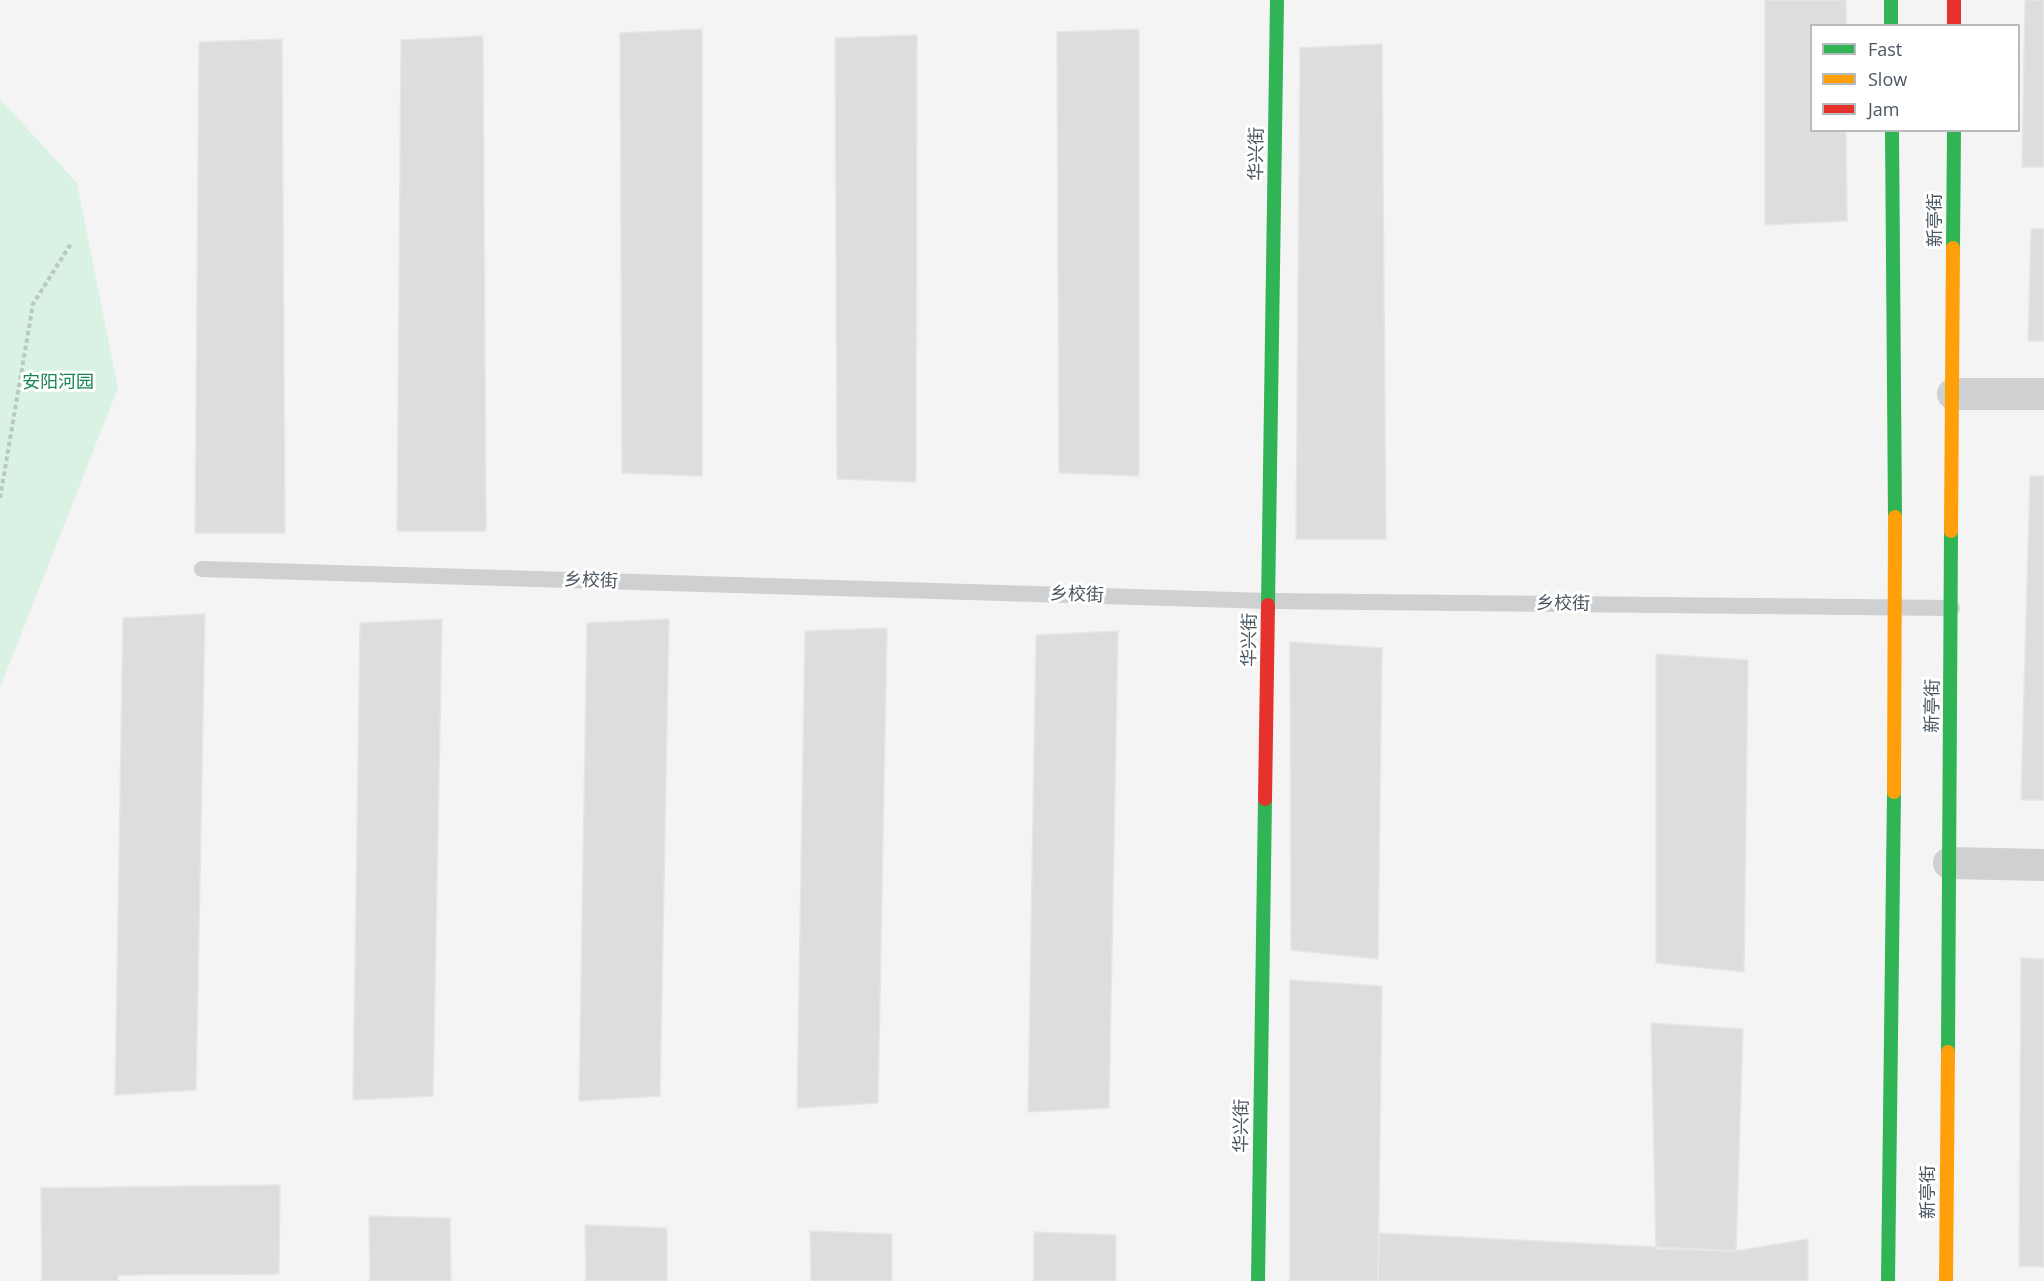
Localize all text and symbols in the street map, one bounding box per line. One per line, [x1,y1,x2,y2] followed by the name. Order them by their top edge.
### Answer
[1810,24,2020,132] legend
[1868,37,1902,61] text: Fast
[1868,67,1907,91] text: Slow
[1868,97,1900,121] text: Jam
[1246,127,1268,181] street label: 华兴街
[1925,193,1947,247] street label: 新亭街
[22,372,94,394] park label: 安阳河园
[564,569,618,593] street label: 乡校街
[1050,583,1104,607] street label: 乡校街
[1536,593,1590,615] street label: 乡校街
[1239,613,1261,667] street label: 华兴街
[1922,679,1944,733] street label: 新亭街
[1231,1099,1253,1153] street label: 华兴街
[1918,1165,1940,1219] street label: 新亭街

